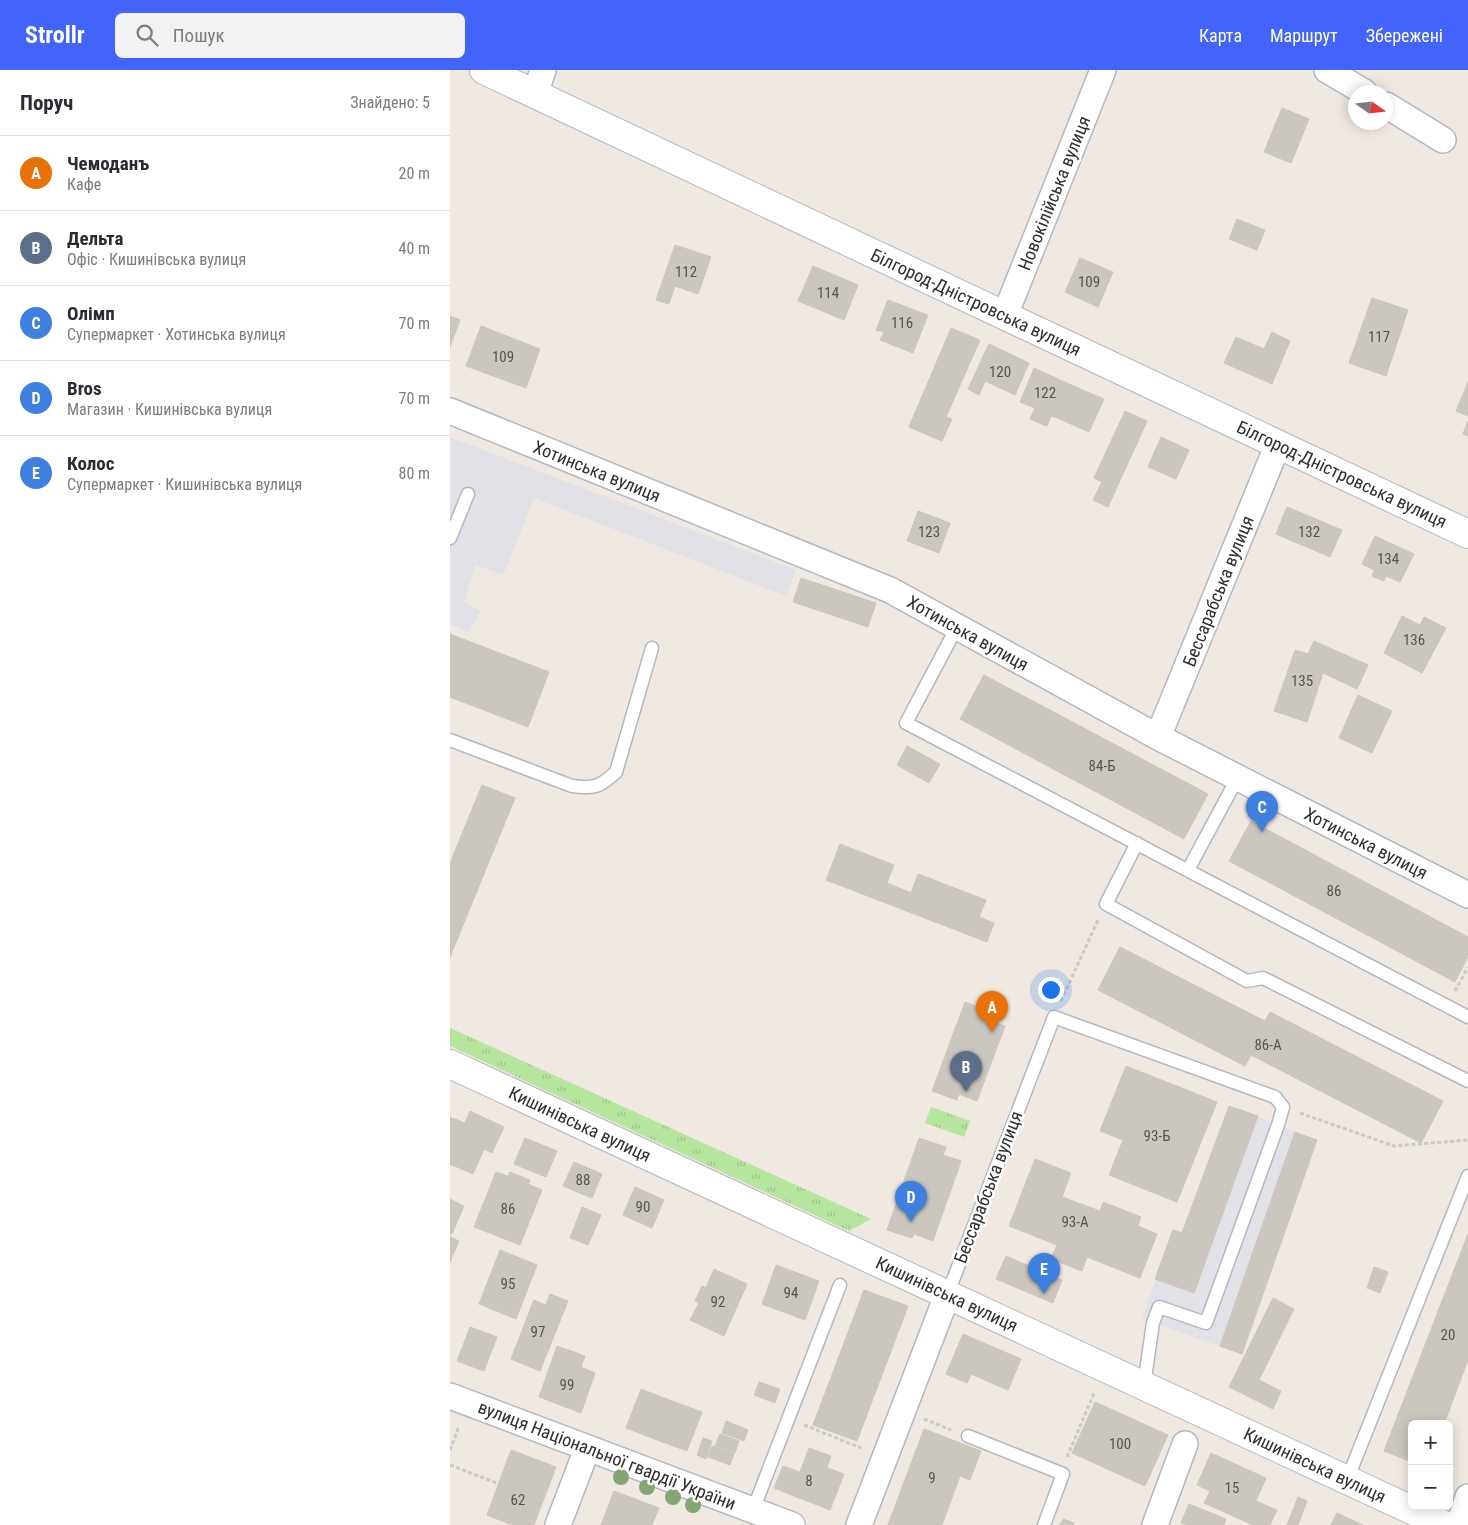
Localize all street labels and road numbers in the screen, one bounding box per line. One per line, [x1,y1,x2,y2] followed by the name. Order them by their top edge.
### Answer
[1013,113,1095,273] street label: Новокілійська вулиця
[868,244,1084,360] street label: Білгород-Дністровська вулиця
[1234,416,1450,532] street label: Білгород-Дністровська вулиця
[530,436,664,506] street label: Хотинська вулиця
[1178,513,1258,669] street label: Бессарабська вулиця
[904,591,1032,675] street label: Хотинська вулиця
[1301,803,1431,883] street label: Хотинська вулиця
[506,1082,654,1166] street label: Кишинівська вулиця
[949,1108,1027,1266] street label: Бессарабська вулиця
[873,1252,1021,1336] street label: Кишинівська вулиця
[475,1396,739,1514] street label: вулиця Національної гвардії України
[1241,1423,1389,1507] street label: Кишинівська вулиця

